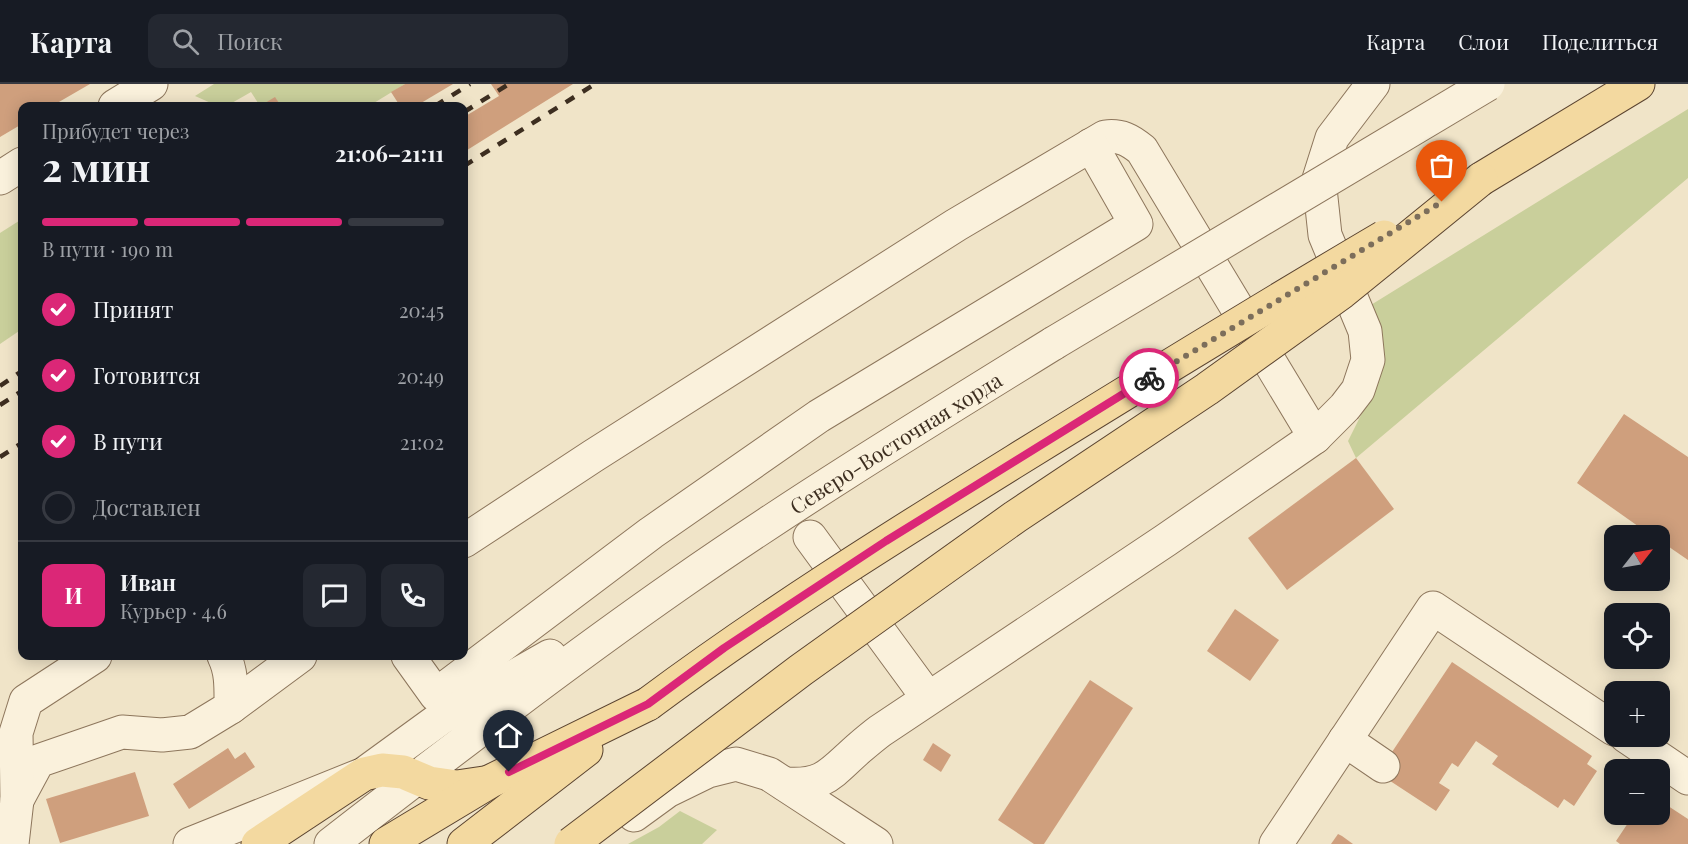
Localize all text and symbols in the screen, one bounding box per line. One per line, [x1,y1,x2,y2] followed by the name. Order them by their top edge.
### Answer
[148,14,568,68] search box
[30,23,112,60] text: Карта
[169,25,202,58] icon: search
[217,26,283,56] text: Поиск
[1366,27,1425,55] text: Карта
[1458,27,1509,55] text: Слои
[1542,27,1658,55] text: Поделиться
[42,117,189,144] text: Прибудет через
[335,138,444,168] text: 21:06–21:11
[42,140,150,192] text: 2 мин
[1416,140,1467,202] pin
[1425,149,1458,182] icon: bag
[42,235,173,262] text: В пути · 190 m
[42,293,75,326] icon: check
[93,294,173,324] text: Принят
[399,296,444,323] text: 20:45
[1119,348,1179,408] courier
[42,359,75,392] icon: check
[93,360,200,390] text: Готовится
[397,362,444,389] text: 20:49
[1133,362,1166,395] icon: bike
[784,365,1007,520] street label: Северо-Восточная хорда
[42,425,75,458] icon: check
[93,426,163,456] text: В пути
[400,428,444,455] text: 21:02
[93,492,201,522] text: Доставлен
[1604,525,1670,591] north arrow
[1604,525,1670,825] map controls
[303,564,366,627] button: chat
[381,564,444,627] button: phone
[120,567,176,597] text: Иван
[64,580,83,610] text: И
[120,597,227,624] text: Курьер · 4.6
[1604,603,1670,669] button: locate
[1604,681,1670,747] button: +
[483,710,534,772] pin
[492,719,525,752] icon: home
[1604,759,1670,825] button: −

